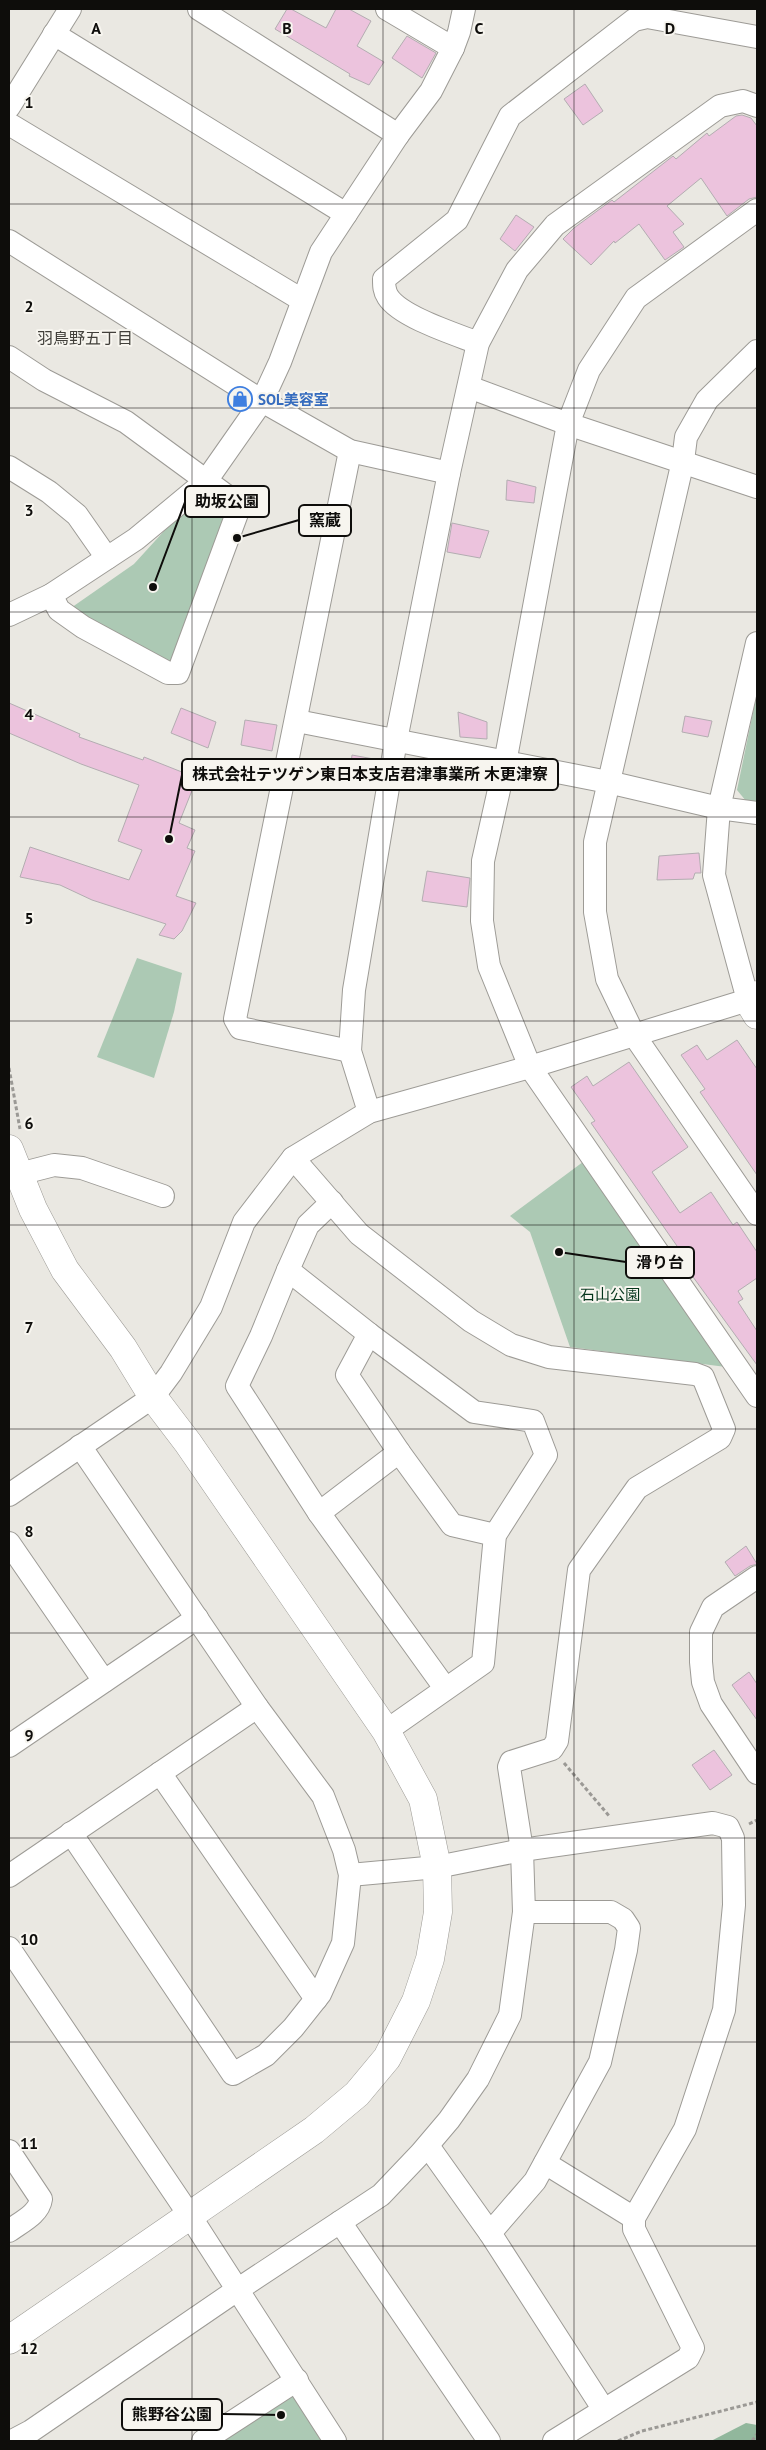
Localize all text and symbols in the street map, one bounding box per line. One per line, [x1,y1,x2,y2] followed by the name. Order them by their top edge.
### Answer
[91,18,101,38] text: A
[282,18,292,38] text: B
[475,18,484,38] text: C
[665,18,675,38] text: D
[24,92,34,112] text: 1
[24,296,34,316] text: 2
[37,328,133,348] district label: 羽鳥野五丁目
[227,386,253,412] shop icon: SOL美容室
[258,390,329,409] place label: SOL美容室
[185,486,269,517] callout: 助坂公園
[195,491,259,511] text: 助坂公園
[24,500,34,520] text: 3
[299,505,351,536] callout: 窯蔵
[309,510,341,530] text: 窯蔵
[24,704,34,724] text: 4
[182,759,558,790] callout: 株式会社テツゲン東日本支店君津事業所 木更津寮
[192,764,548,784] text: 株式会社テツゲン東日本支店君津事業所 木更津寮
[24,908,34,928] text: 5
[24,1113,34,1133] text: 6
[626,1247,694,1278] callout: 滑り台
[636,1252,684,1272] text: 滑り台
[580,1285,640,1304] park label: 石山公園
[24,1317,34,1337] text: 7
[24,1521,34,1541] text: 8
[24,1725,34,1745] text: 9
[20,1929,38,1949] text: 10
[20,2133,38,2153] text: 11
[20,2338,38,2358] text: 12
[122,2399,222,2430] callout: 熊野谷公園
[132,2404,212,2424] text: 熊野谷公園

